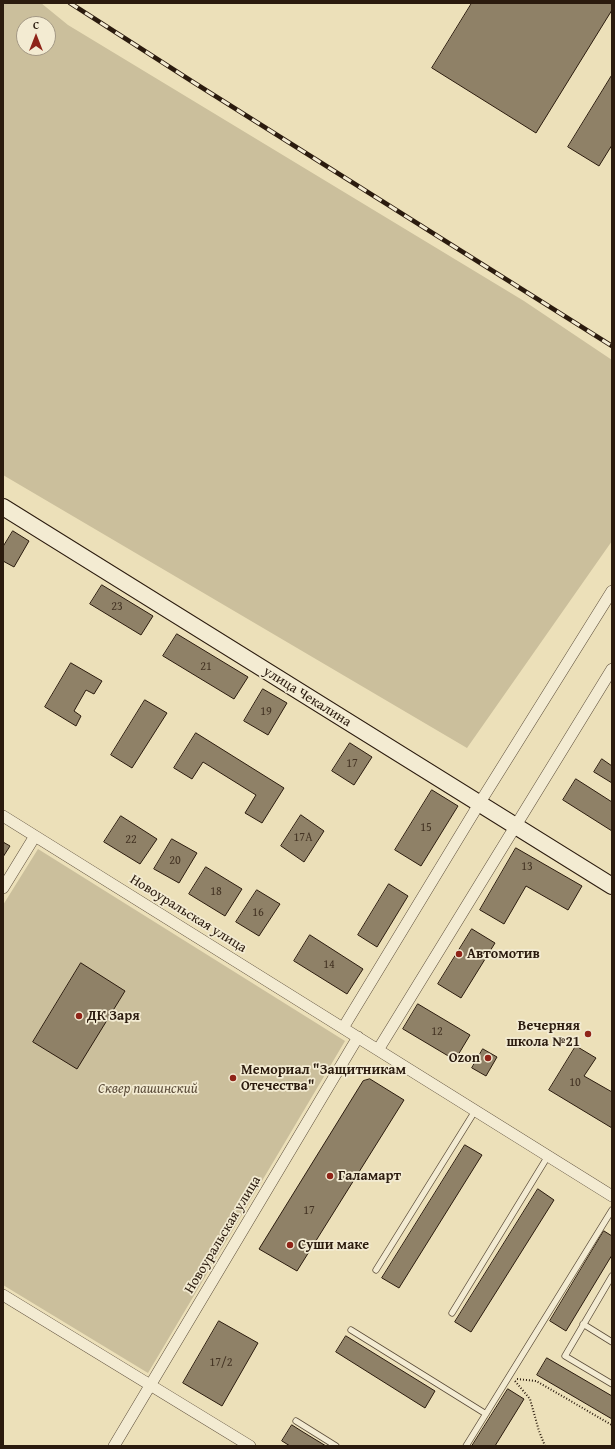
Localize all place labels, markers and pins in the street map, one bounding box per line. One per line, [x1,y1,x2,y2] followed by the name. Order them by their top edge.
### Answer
[467,946,540,962] place label: Автомотив
[454,949,464,959] marker: Автомотив
[87,1008,140,1024] place label: ДК Заря
[74,1011,84,1021] marker: ДК Заря
[506,1018,580,1050] place label: Вечерняя школа №21
[583,1029,593,1039] marker: Вечерняя школа №21
[449,1050,480,1066] place label: Ozon
[483,1053,493,1063] marker: Ozon
[241,1062,406,1094] place label: Мемориал "Защитникам Отечества"
[228,1073,238,1083] marker: Мемориал "Защитникам Отечества"
[338,1168,401,1184] place label: Галамарт
[325,1171,335,1181] marker: Галамарт
[298,1237,369,1253] place label: Суши маке
[285,1240,295,1250] marker: Суши маке

